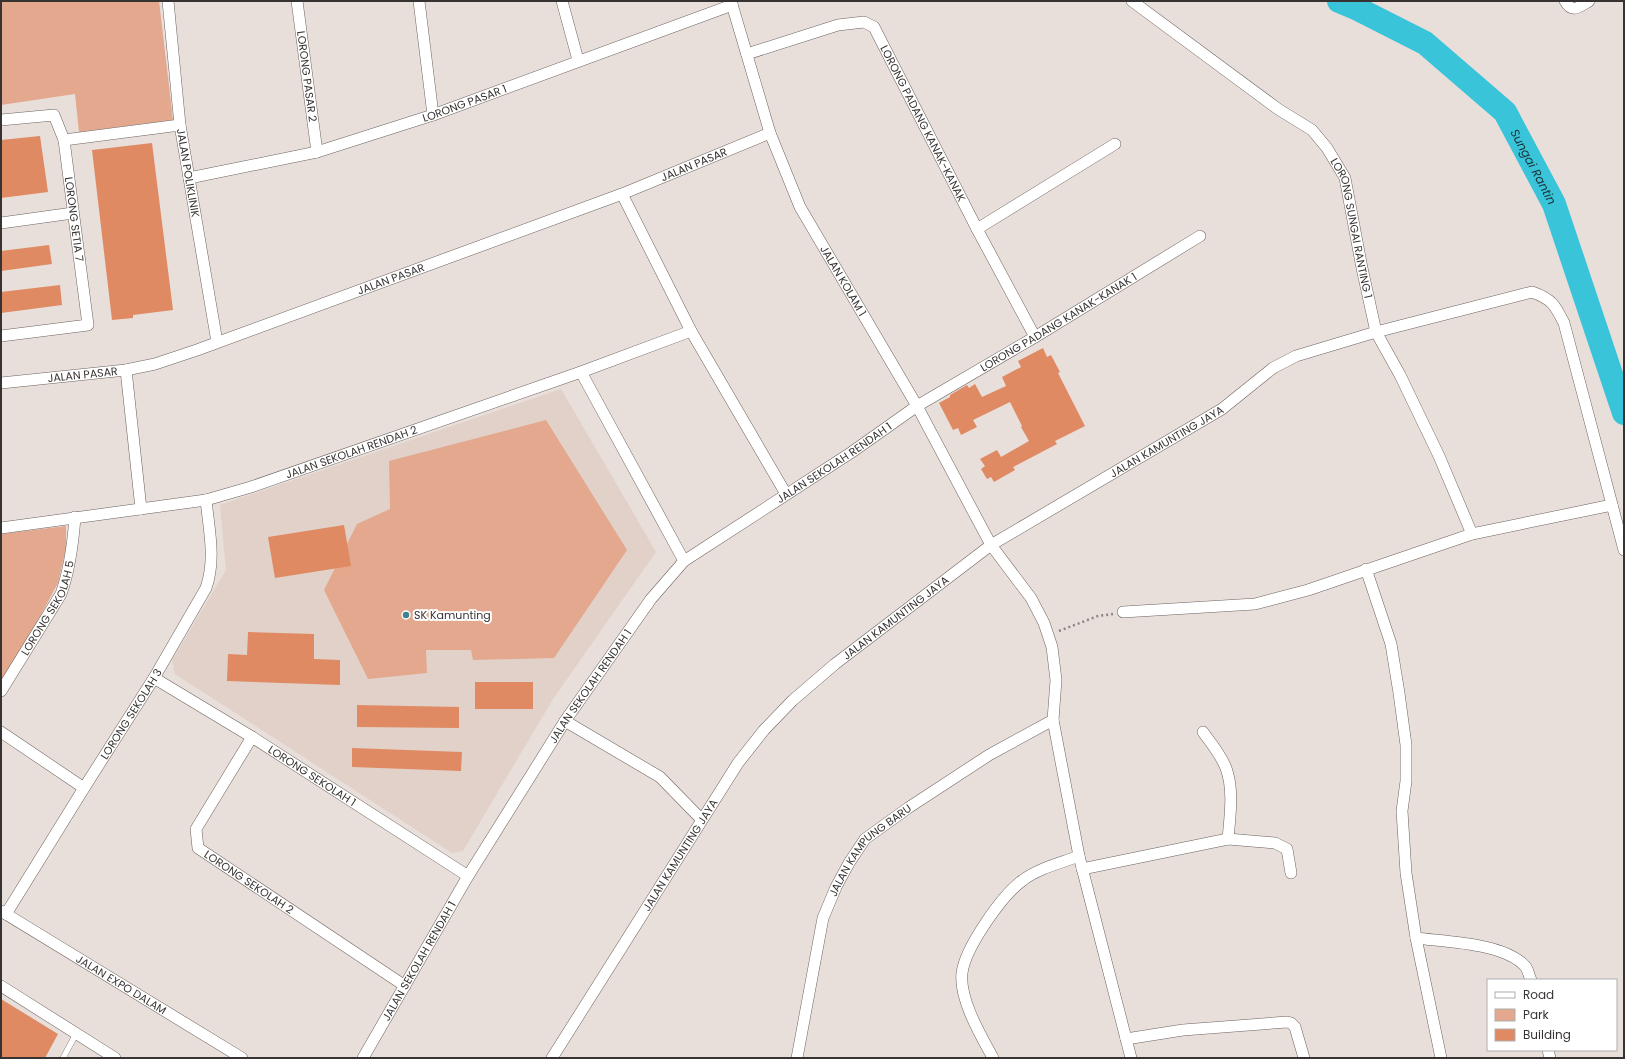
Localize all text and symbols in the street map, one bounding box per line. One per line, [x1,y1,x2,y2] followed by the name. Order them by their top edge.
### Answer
[293,30,321,123] street label: LORONG PASAR 2
[877,42,970,205] street label: LORONG PADANG KANAK-KANAK
[420,81,509,126] street label: LORONG PASAR 1
[1507,126,1561,207] water label: Sungai Rantin
[173,127,204,219] street label: JALAN POLIKLINIK
[658,143,730,185] street label: JALAN PASAR
[1327,155,1376,300] street label: LORONG SUNGAI RANTING 1
[61,176,88,262] street label: LORONG SETIA 7
[816,242,870,319] street label: JALAN KOLAM 1
[355,259,427,299] street label: JALAN PASAR
[977,269,1140,375] street label: LORONG PADANG KANAK-KANAK 1
[47,363,119,386] street label: JALAN PASAR
[1107,401,1227,481] street label: JALAN KAMUNTING JAYA
[773,418,895,507] street label: JALAN SEKOLAH RENDAH 1
[283,422,419,482] street label: JALAN SEKOLAH RENDAH 2
[17,559,78,658] street label: LORONG SEKOLAH 5
[839,572,953,664] street label: JALAN KAMUNTING JAYA
[414,607,491,623] place label: SK Kamunting
[401,610,411,620] marker: SK Kamunting
[545,626,635,746] street label: JALAN SEKOLAH RENDAH 1
[96,666,166,762] street label: LORONG SEKOLAH 3
[265,742,359,810] street label: LORONG SEKOLAH 1
[639,795,722,914] street label: JALAN KAMUNTING JAYA
[825,800,915,899] street label: JALAN KAMPUNG BARU
[201,846,297,918] street label: LORONG SEKOLAH 2
[378,898,460,1024] street label: JALAN SEKOLAH RENDAH 1
[73,951,170,1018] street label: JALAN EXPO DALAM
[1487,979,1617,1051] legend
[1523,986,1554,1003] text: Road
[1523,1006,1550,1023] text: Park
[1523,1026,1571,1043] text: Building

